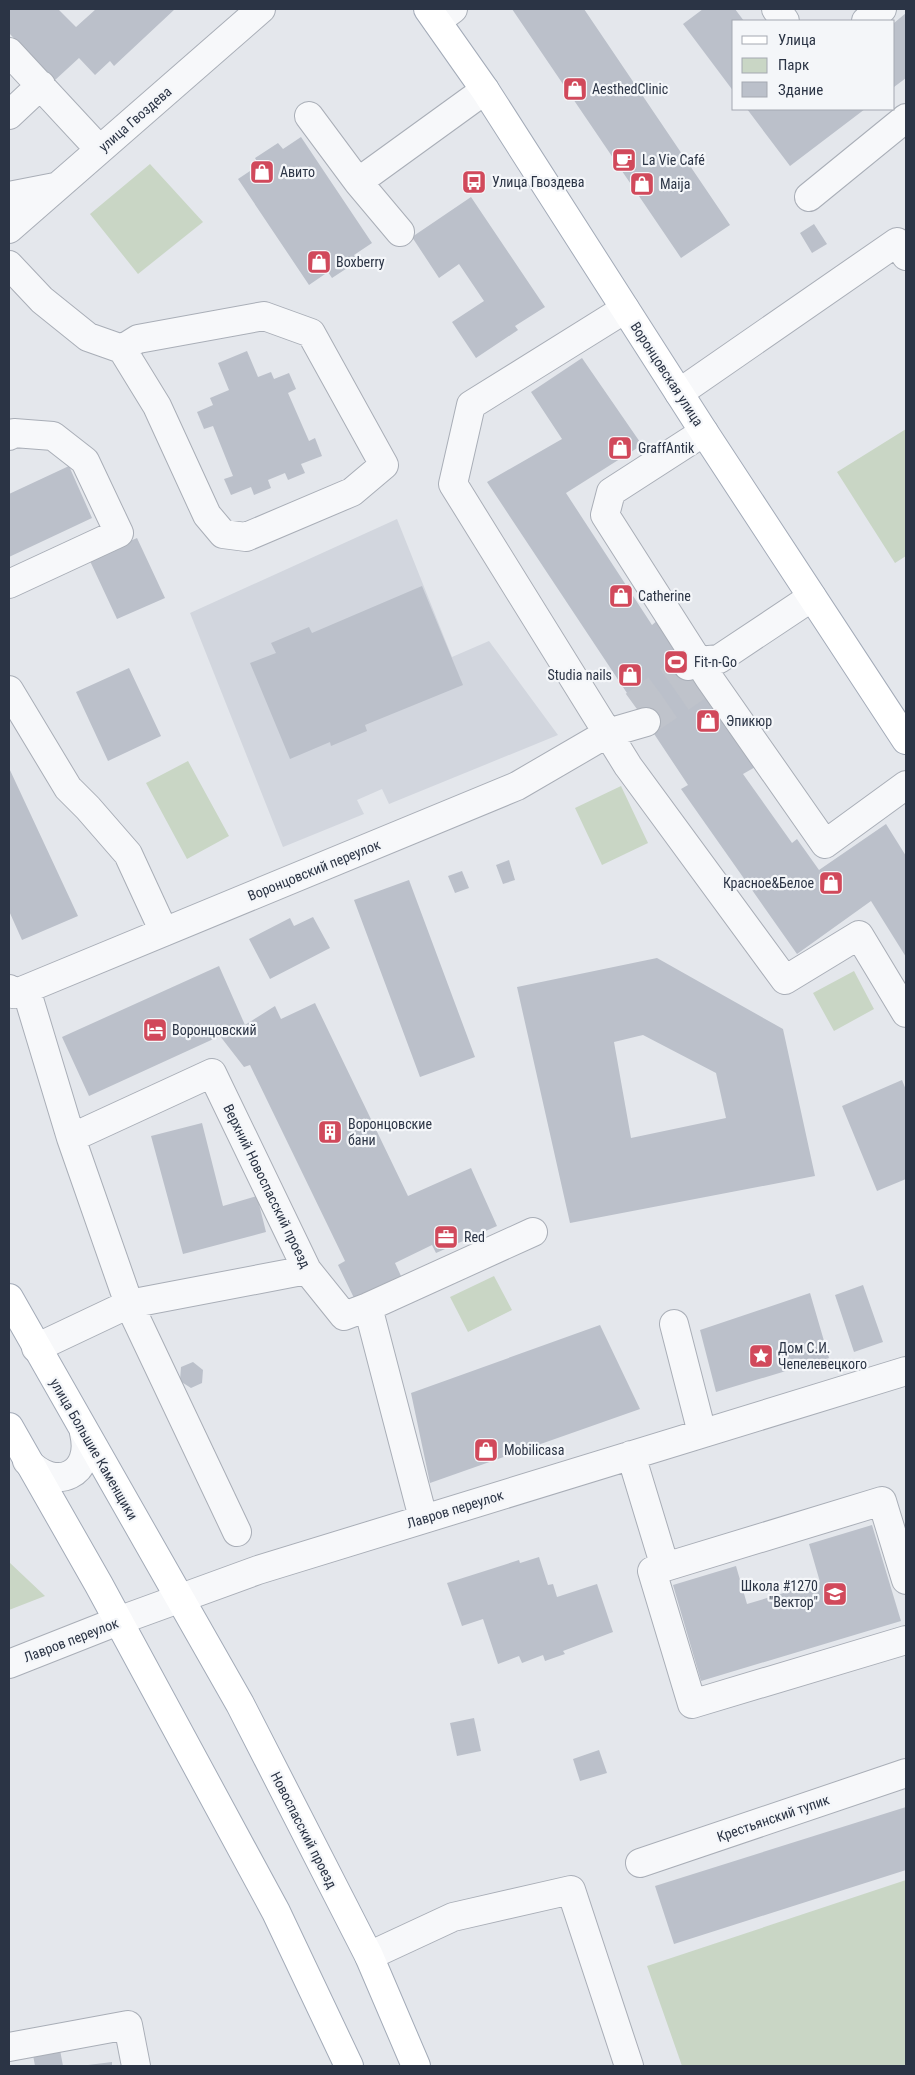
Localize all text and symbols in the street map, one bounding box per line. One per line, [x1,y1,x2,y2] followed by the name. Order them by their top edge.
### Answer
[732,20,895,110] legend
[778,31,816,49] text: Улица
[778,56,809,74] text: Парк
[562,76,588,102] shop icon: AesthedClinic
[592,81,668,97] place label: AesthedClinic
[778,81,823,99] text: Здание
[95,83,175,155] street label: улица Гвоздева
[611,147,637,173] cafe icon: La Vie Café
[642,152,705,168] place label: La Vie Café
[249,159,275,185] shop icon: Авито
[280,164,315,180] place label: Авито
[461,169,487,195] bus stop icon: Улица Гвоздева
[629,171,655,197] shop icon: Maija
[492,174,584,190] place label: Улица Гвоздева
[660,176,690,192] place label: Maija
[306,249,332,275] shop icon: Boxberry
[336,254,385,270] place label: Boxberry
[627,319,707,429] street label: Воронцовская улица
[607,435,633,461] shop icon: GraffAntik
[638,440,695,456] place label: GraffAntik
[608,583,634,609] shop icon: Catherine
[638,588,691,604] place label: Catherine
[663,649,689,675] sports icon: Fit-n-Go
[694,654,737,670] place label: Fit-n-Go
[617,662,643,688] shop icon: Studia nails
[547,667,612,683] place label: Studia nails
[695,708,721,734] shop icon: Эпикюр
[726,713,772,729] place label: Эпикюр
[245,836,383,904] street label: Воронцовский переулок
[818,870,844,896] shop icon: Красное&Белое
[723,875,814,891] place label: Красное&Белое
[142,1017,168,1043] hotel icon: Воронцовский
[172,1022,257,1038] place label: Воронцовский
[220,1101,314,1271] street label: Верхний Новоспасский проезд
[348,1116,432,1148] place label: Воронцовские бани
[317,1119,343,1145] building icon: Воронцовские бани
[433,1224,459,1250] office icon: Red
[464,1229,485,1245] place label: Red
[778,1340,867,1372] place label: Дом С.И. Чепелевецкого
[748,1343,774,1369] place icon: Дом С.И. Чепелевецкого
[47,1375,141,1523] street label: улица Большие Каменщики
[473,1437,499,1463] shop icon: Mobilicasa
[504,1442,564,1458] place label: Mobilicasa
[405,1487,505,1531] street label: Лавров переулок
[741,1578,818,1610] place label: Школа #1270 "Вектор"
[822,1581,848,1607] school or university icon: Школа #1270 "Вектор"
[21,1615,121,1665] street label: Лавров переулок
[268,1769,341,1891] street label: Новоспасский проезд
[715,1791,831,1845] street label: Крестьянский тупик

